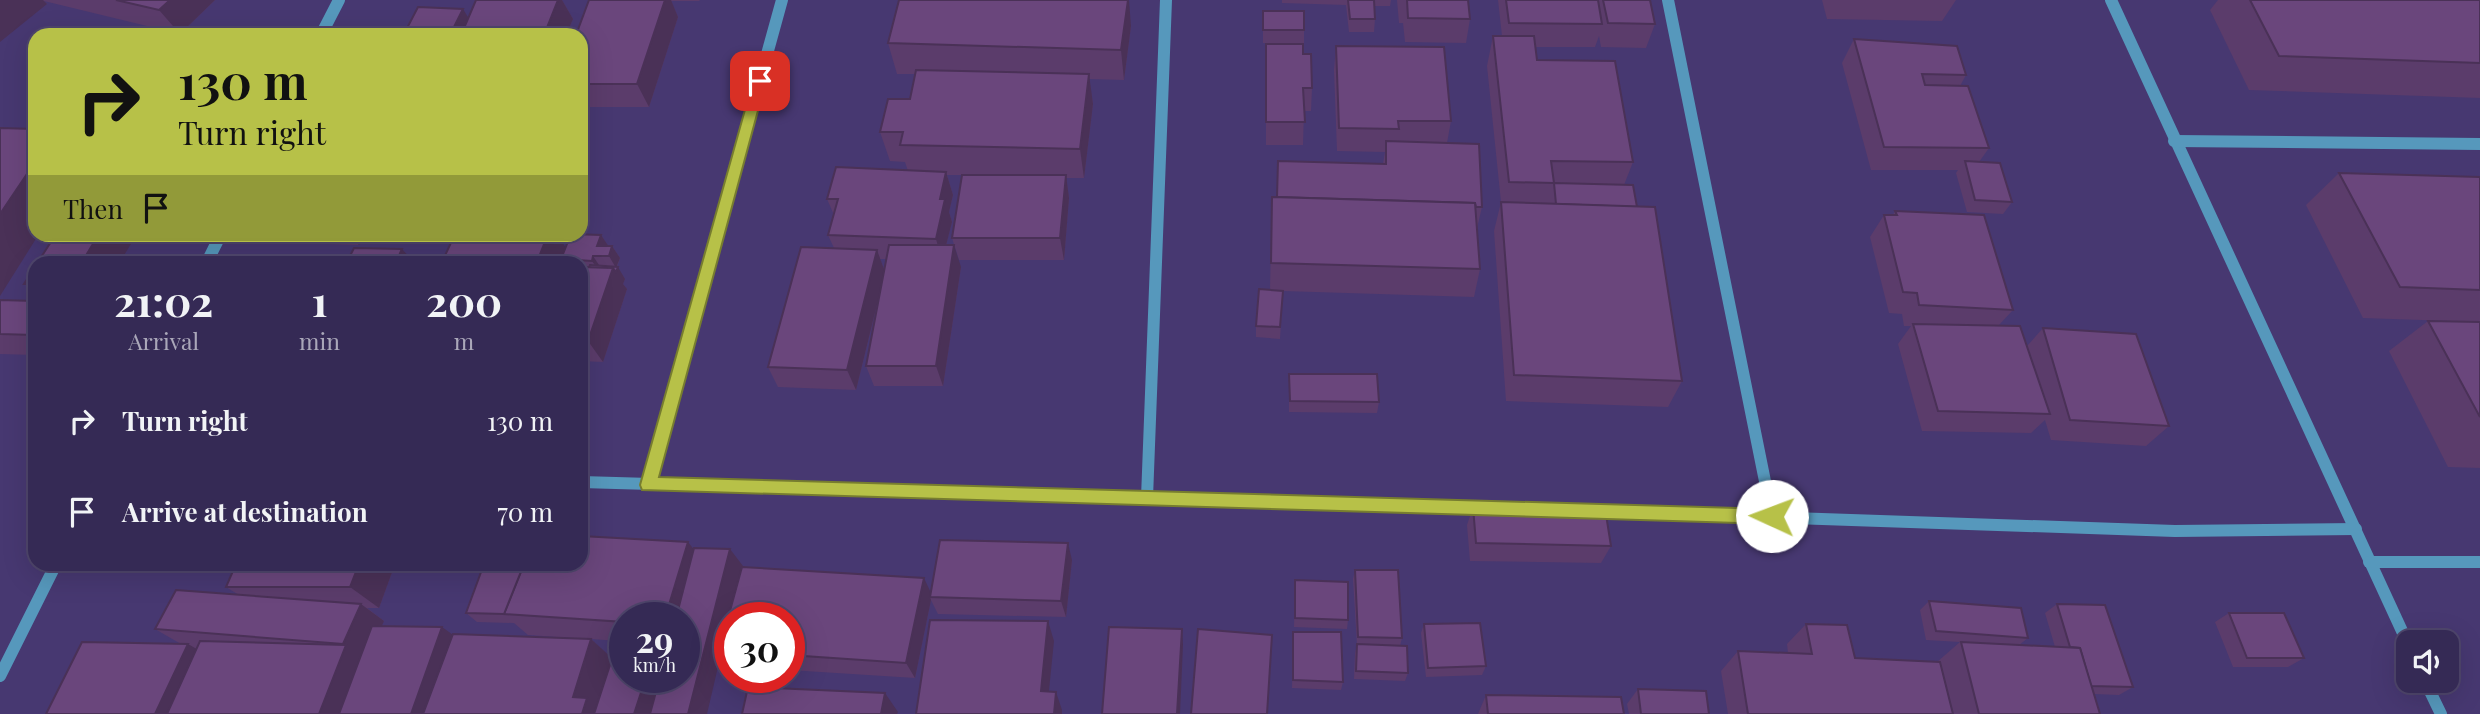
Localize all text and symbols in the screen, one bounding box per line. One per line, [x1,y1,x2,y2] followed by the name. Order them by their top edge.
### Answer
[178,47,308,112] text: 130 m
[730,51,790,111] pin
[63,56,154,147] icon: right
[741,62,779,100] icon: arrive
[178,110,326,153] text: Turn right
[137,189,175,227] icon: arrive
[63,191,123,226] text: Then
[114,272,213,328] text: 21:02
[312,272,328,328] text: 1
[426,272,502,328] text: 200
[128,325,199,356] text: Arrival
[299,325,340,356] text: min
[454,325,474,356] text: m
[63,402,101,440] icon: right
[122,403,248,438] text: Turn right
[487,403,553,438] text: 130 m
[1735,479,1809,553] position arrow
[63,493,101,531] icon: arrive
[122,494,368,529] text: Arrive at destination
[497,494,553,529] text: 70 m
[714,602,805,693] speed limit sign: 30
[636,615,673,662] text: 29
[2396,630,2459,693] map controls
[2396,630,2459,693] button: sound
[633,653,676,677] text: km/h

